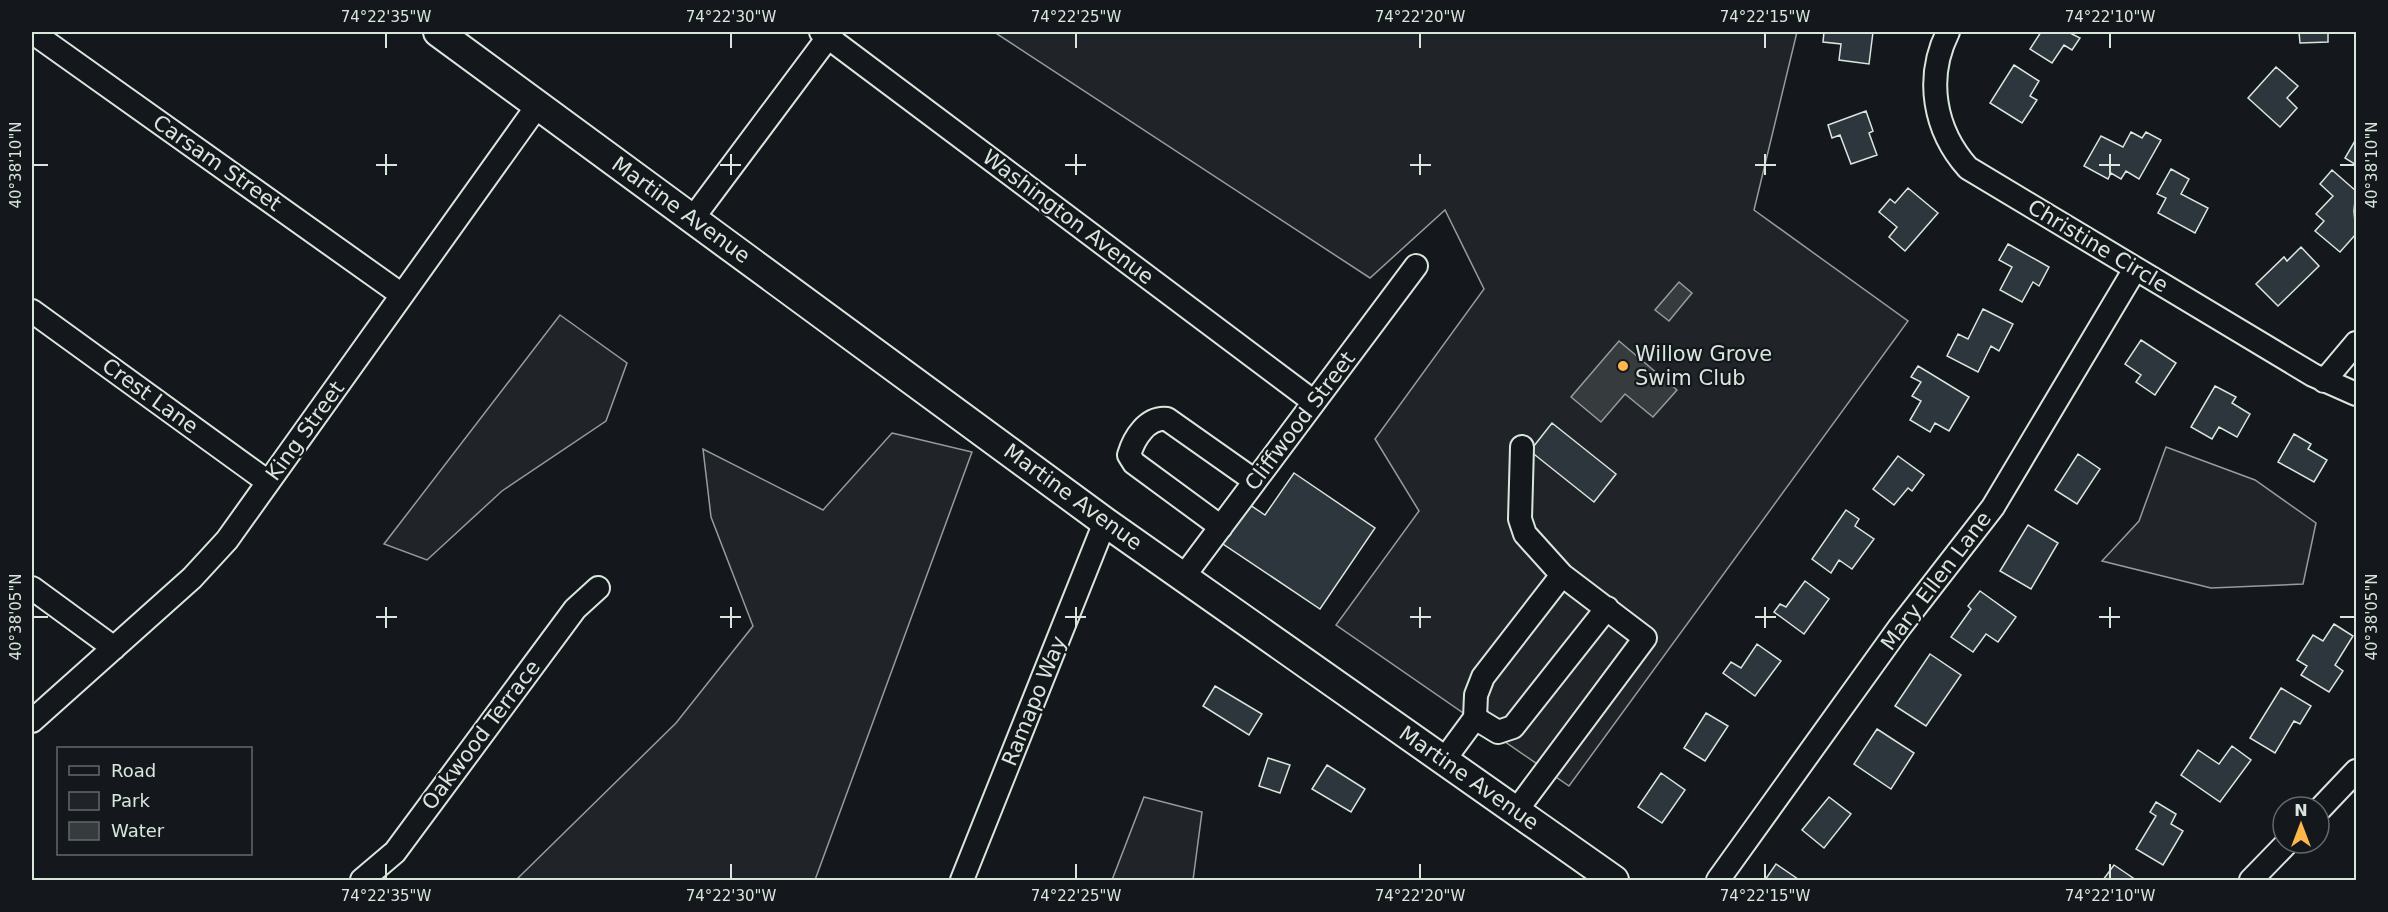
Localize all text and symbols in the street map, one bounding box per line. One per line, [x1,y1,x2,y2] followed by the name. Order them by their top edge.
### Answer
[341,8,431,26] text: 74°22'35"W
[686,8,776,26] text: 74°22'30"W
[1031,8,1121,26] text: 74°22'25"W
[1375,8,1465,26] text: 74°22'20"W
[1720,8,1810,26] text: 74°22'15"W
[2065,8,2155,26] text: 74°22'10"W
[148,110,286,216] street label: Carsam Street
[7,121,25,209] text: 40°38'10"N
[2363,121,2381,209] text: 40°38'10"N
[978,145,1158,289] street label: Washington Avenue
[607,152,755,268] street label: Martine Avenue
[2024,195,2172,297] street label: Christine Circle
[1635,342,1772,390] place label: Willow Grove Swim Club
[1240,347,1360,495] street label: Cliffwood Street
[97,353,203,439] street label: Crest Lane
[1616,359,1630,373] marker: Willow Grove Swim Club
[261,377,349,485] street label: King Street
[999,439,1147,555] street label: Martine Avenue
[1876,507,1996,655] street label: Mary Ellen Lane
[7,573,25,661] text: 40°38'05"N
[2363,573,2381,661] text: 40°38'05"N
[997,633,1071,769] street label: Ramapo Way
[417,656,545,814] street label: Oakwood Terrace
[1395,721,1543,835] street label: Martine Avenue
[57,747,252,855] legend
[111,760,156,781] text: Road
[111,790,150,811] text: Park
[2271,795,2331,855] north arrow
[2294,801,2308,820] text: N
[111,820,165,841] text: Water
[341,887,431,905] text: 74°22'35"W
[686,887,776,905] text: 74°22'30"W
[1031,887,1121,905] text: 74°22'25"W
[1375,887,1465,905] text: 74°22'20"W
[1720,887,1810,905] text: 74°22'15"W
[2065,887,2155,905] text: 74°22'10"W

